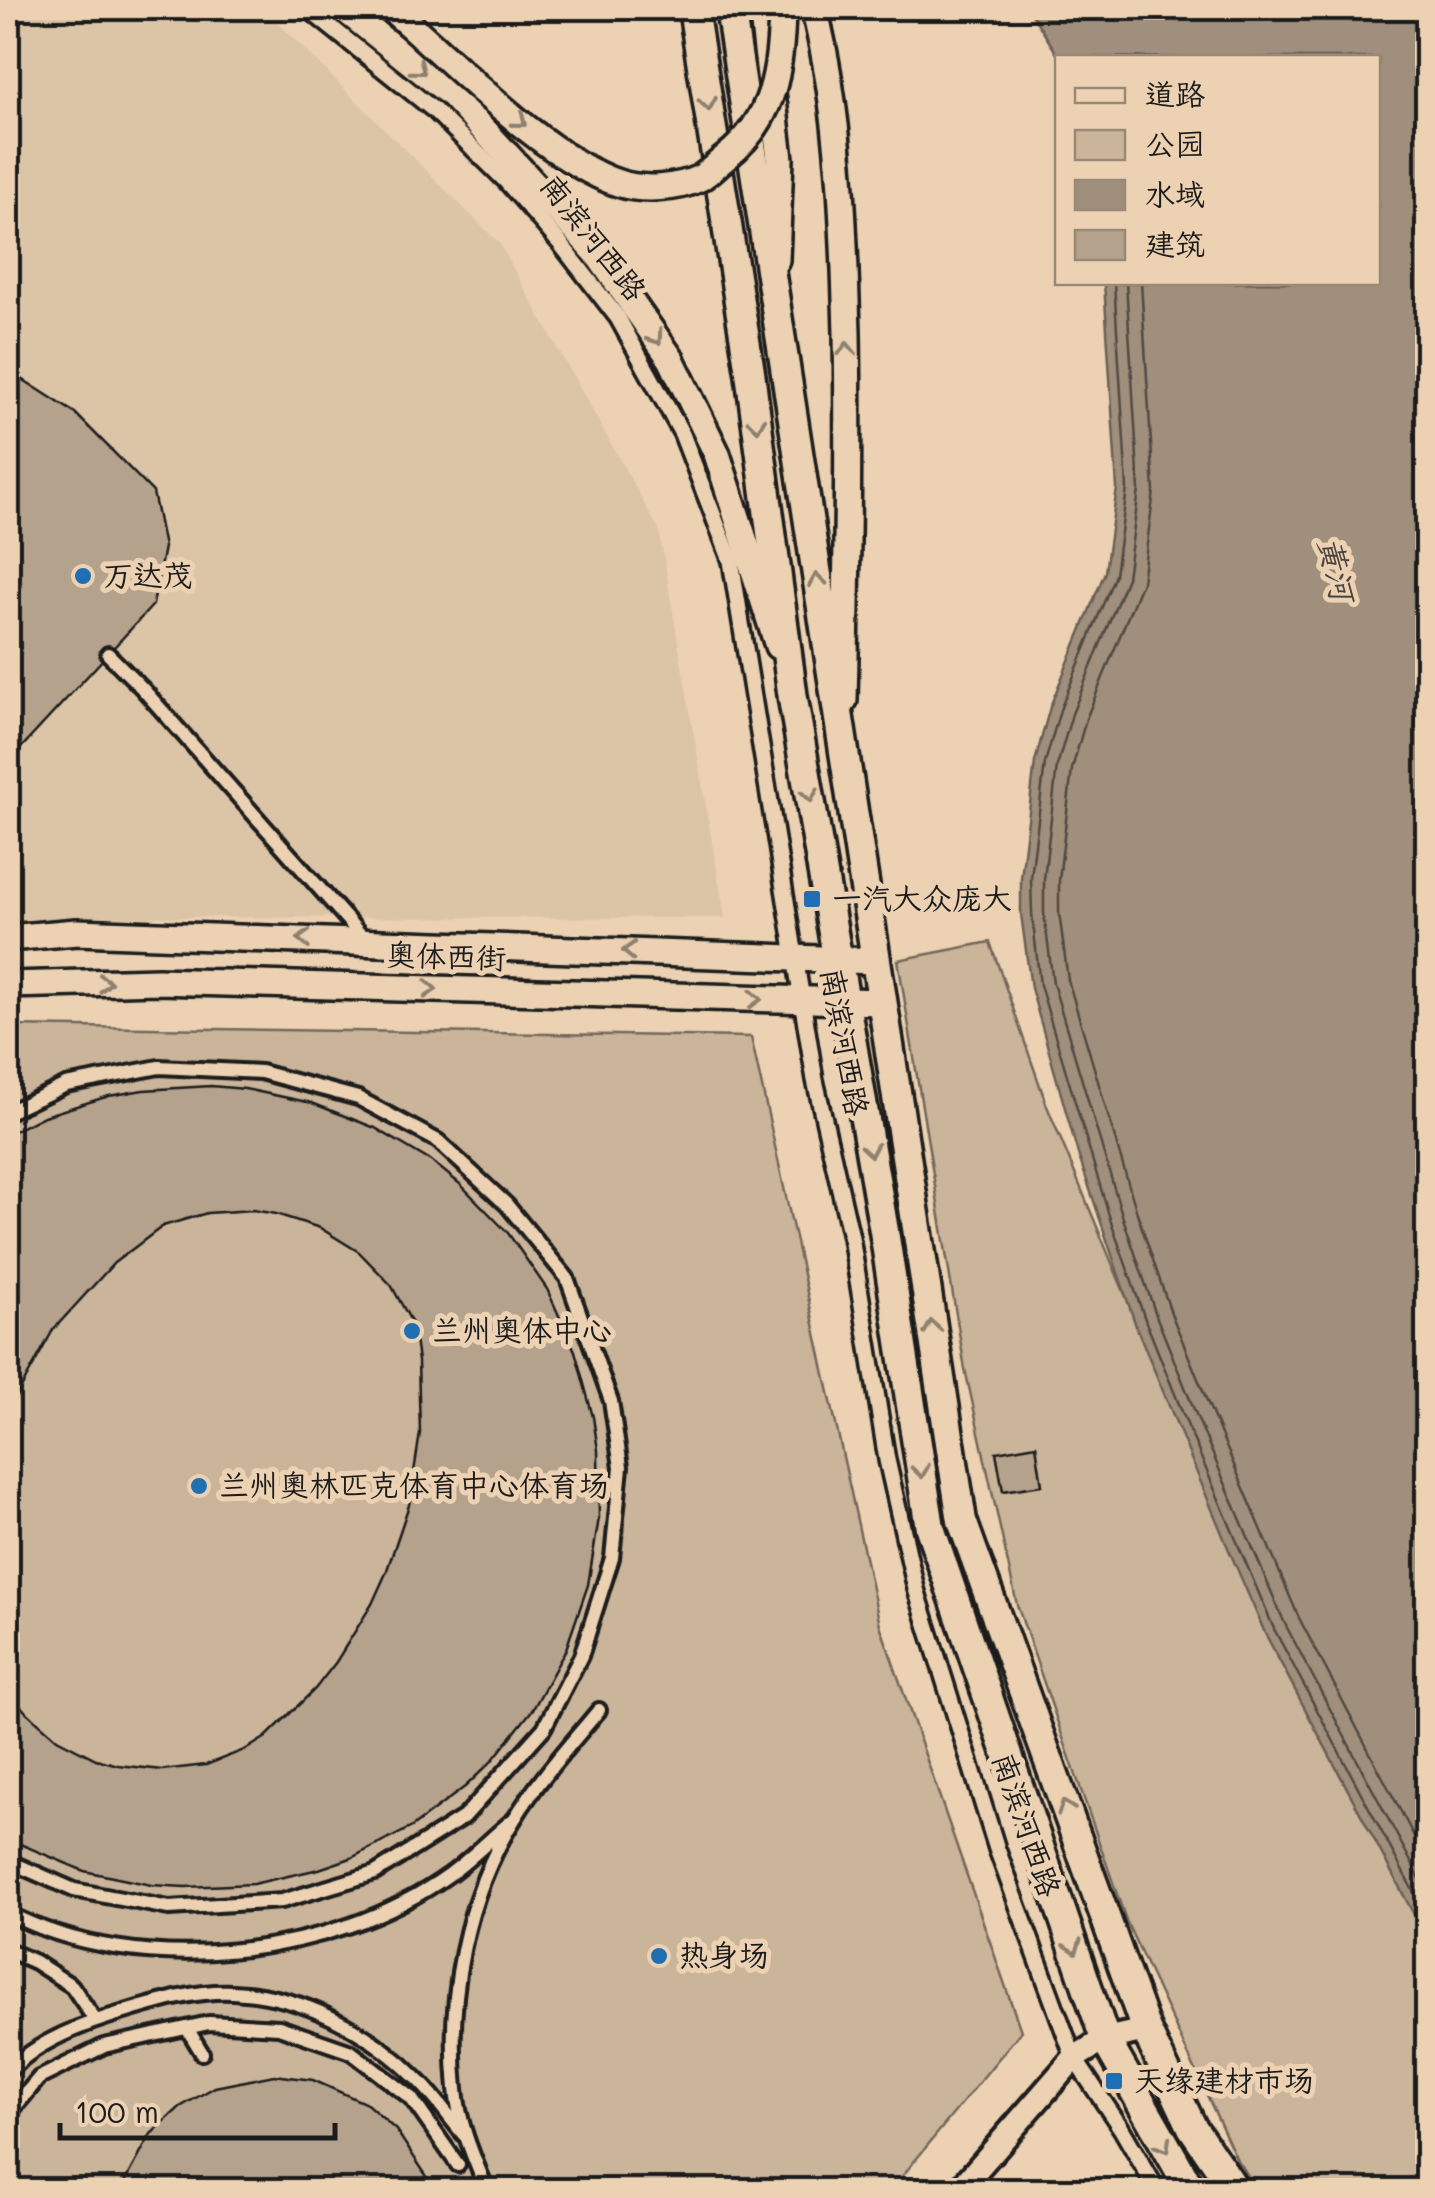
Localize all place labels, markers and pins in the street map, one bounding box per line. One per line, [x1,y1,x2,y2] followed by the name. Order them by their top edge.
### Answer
[103,554,193,594] place label: 万达茂
[72,565,94,587] marker: 万达茂
[832,877,1012,917] place label: 一汽大众庞大
[801,888,823,910] marker: 一汽大众庞大
[432,1309,612,1349] place label: 兰州奥体中心
[401,1320,423,1342] marker: 兰州奥体中心
[219,1464,609,1504] place label: 兰州奥林匹克体育中心体育场
[188,1475,210,1497] marker: 兰州奥林匹克体育中心体育场
[679,1934,769,1974] place label: 热身场
[648,1945,670,1967] marker: 热身场
[1134,2059,1314,2099] place label: 天缘建材市场
[1103,2070,1125,2092] marker: 天缘建材市场

